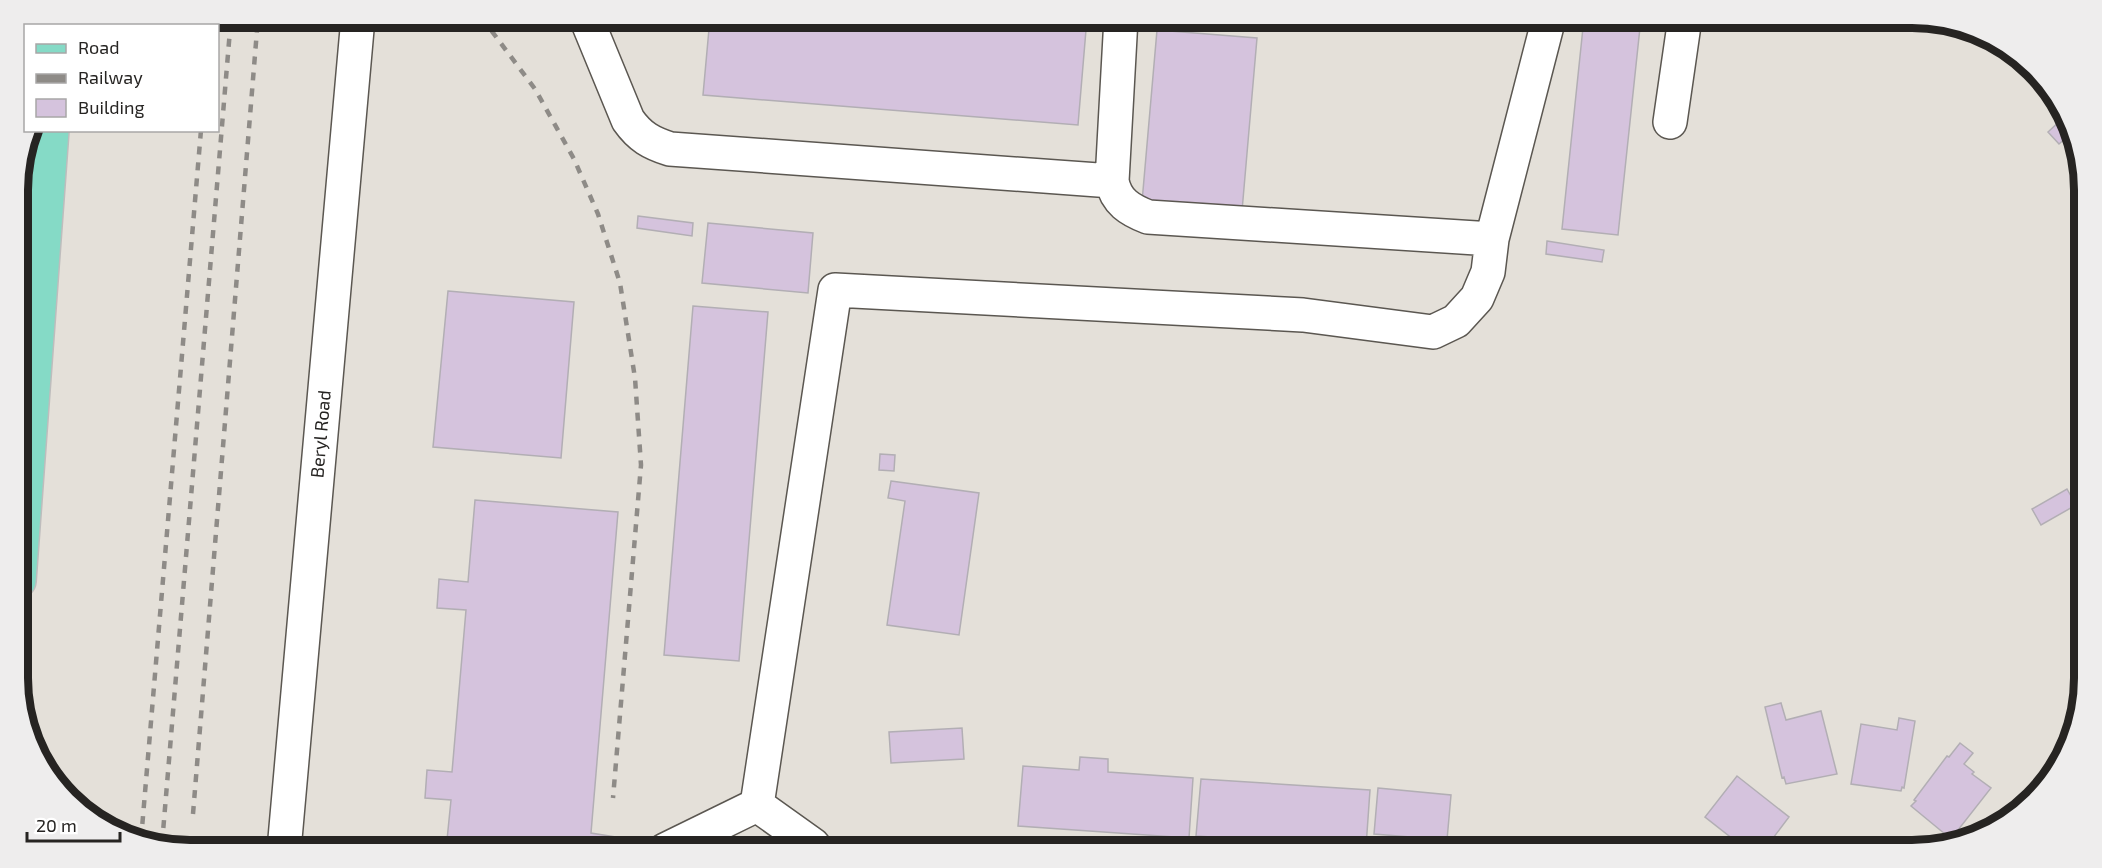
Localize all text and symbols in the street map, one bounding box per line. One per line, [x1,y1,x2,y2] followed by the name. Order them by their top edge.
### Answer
[24,24,219,132] legend
[78,36,119,58] text: Road
[78,66,143,88] text: Railway
[78,96,145,118] text: Building
[305,389,335,479] street label: Beryl Road
[27,805,120,843] scale bar
[36,814,77,836] text: 20 m

